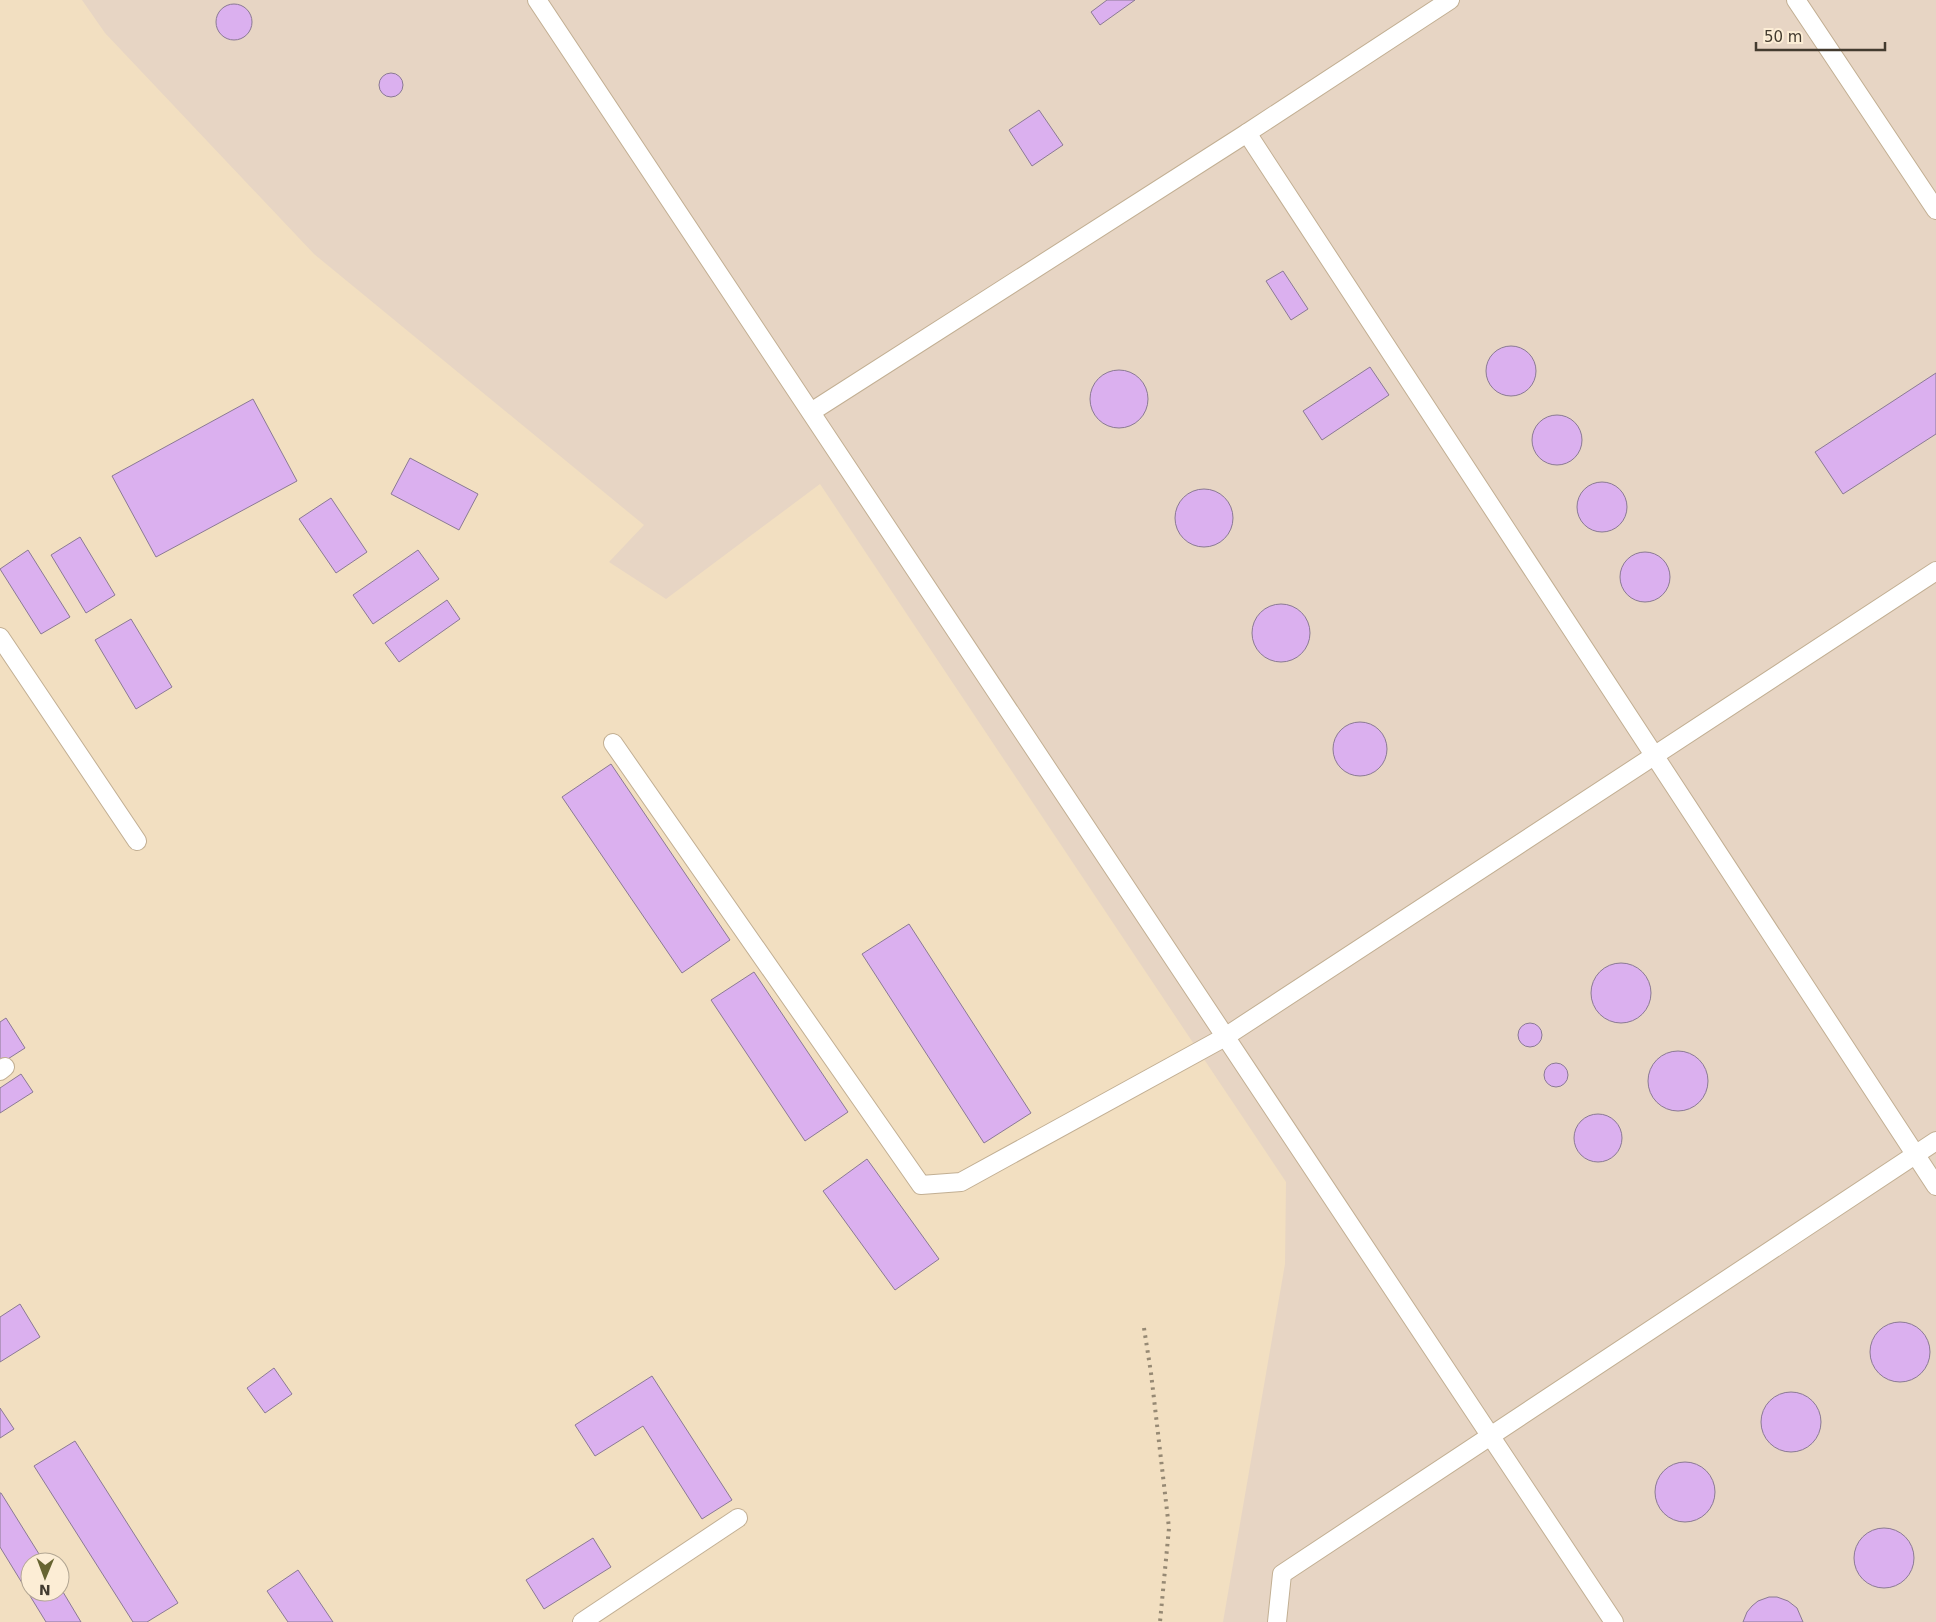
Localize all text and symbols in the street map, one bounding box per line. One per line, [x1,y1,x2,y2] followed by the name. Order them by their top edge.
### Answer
[1756,20,1885,52] scale bar
[1764,28,1802,46] text: 50 m
[20,1552,70,1602] north arrow
[39,1582,51,1598] text: N

